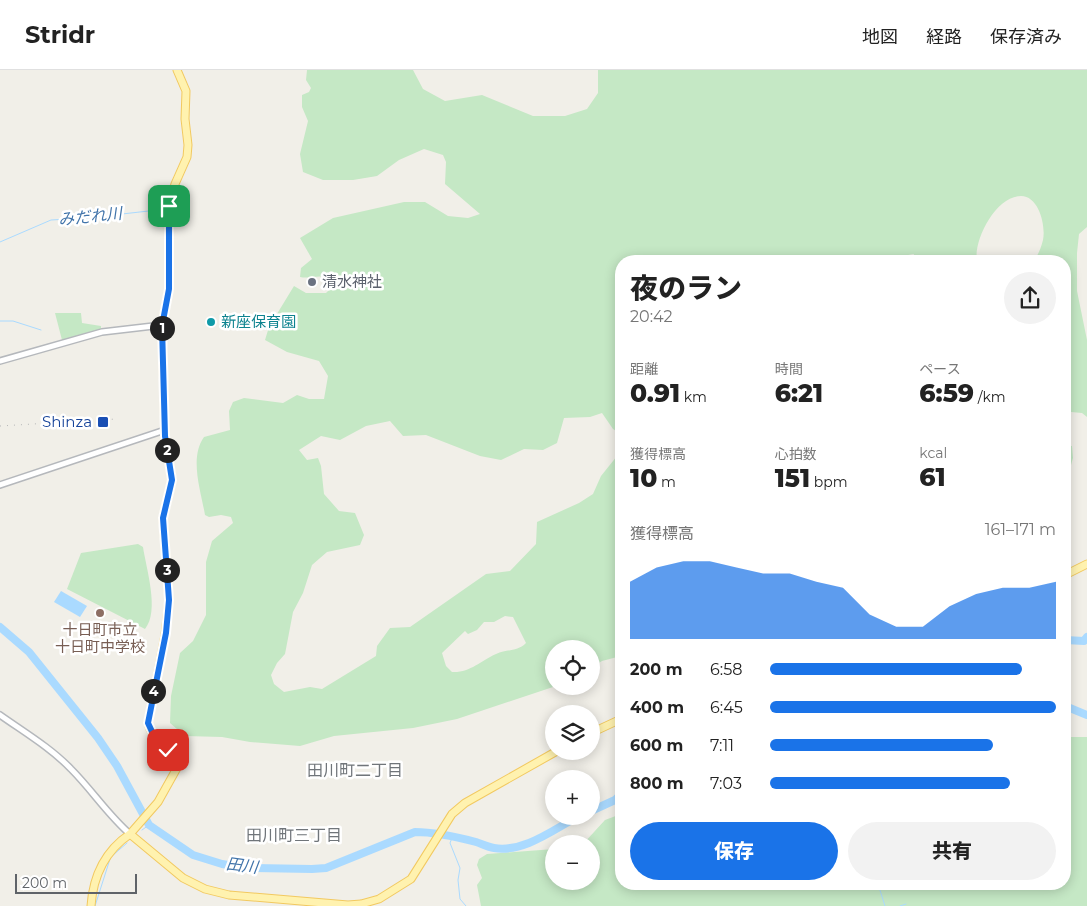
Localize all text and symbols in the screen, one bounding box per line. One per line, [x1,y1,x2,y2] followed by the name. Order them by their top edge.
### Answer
[25,20,95,49] text: Stridr
[862,26,898,48] text: 地図
[926,26,962,48] text: 経路
[990,26,1062,48] text: 保存済み
[148,185,190,227] pin
[155,192,183,220] icon: arrive
[57,203,125,229] water label: みだれ川
[630,271,742,305] text: 夜のラン
[322,272,382,291] place label: 清水神社
[1004,272,1056,324] button: share
[306,276,318,288] marker: 清水神社
[630,307,673,326] text: 20:42
[221,312,296,331] place label: 新座保育園
[150,316,174,340] pin: 1
[205,316,217,328] marker: 新座保育園
[160,319,165,337] text: 1
[630,360,658,378] text: 距離
[775,360,803,378] text: 時間
[919,360,961,378] text: ペース
[630,378,680,408] text: 0.91
[775,378,823,408] text: 6:21
[919,378,974,408] text: 6:59
[680,388,707,406] text: km
[974,388,1006,406] text: /km
[42,412,92,431] place label: Shinza
[96,415,110,429] marker: Shinza
[154,438,180,462] pin: 2
[163,441,172,459] text: 2
[919,444,947,462] text: kcal
[630,445,686,463] text: 獲得標高
[775,445,817,463] text: 心拍数
[919,462,946,492] text: 61
[630,463,657,493] text: 10
[775,463,810,493] text: 151
[657,473,676,491] text: m
[810,473,848,491] text: bpm
[985,520,1056,539] text: 161–171 m
[630,524,694,543] text: 獲得標高
[154,558,180,582] pin: 3
[163,561,172,579] text: 3
[94,607,106,619] marker: 十日町市立 十日町中学校
[55,620,145,656] place label: 十日町市立 十日町中学校
[545,640,600,890] map controls
[545,640,600,695] button: locate
[630,660,682,679] text: 200 m
[710,660,742,679] text: 6:58
[140,678,166,704] pin: 4
[149,682,158,700] text: 4
[630,698,684,717] text: 400 m
[710,698,743,717] text: 6:45
[545,705,600,760] button: layers
[147,729,189,771] pin
[154,736,182,764] icon: check
[630,736,683,755] text: 600 m
[710,736,734,755] text: 7:11
[307,761,403,780] district label: 田川町二丁目
[545,770,600,825] button: +
[630,774,684,793] text: 800 m
[710,774,742,793] text: 7:03
[630,822,838,880] button: 保存
[848,822,1056,880] button: 共有
[246,826,342,845] district label: 田川町三丁目
[545,835,600,890] button: −
[225,854,261,877] water label: 田川
[15,871,138,894] scale bar
[22,874,67,892] text: 200 m

